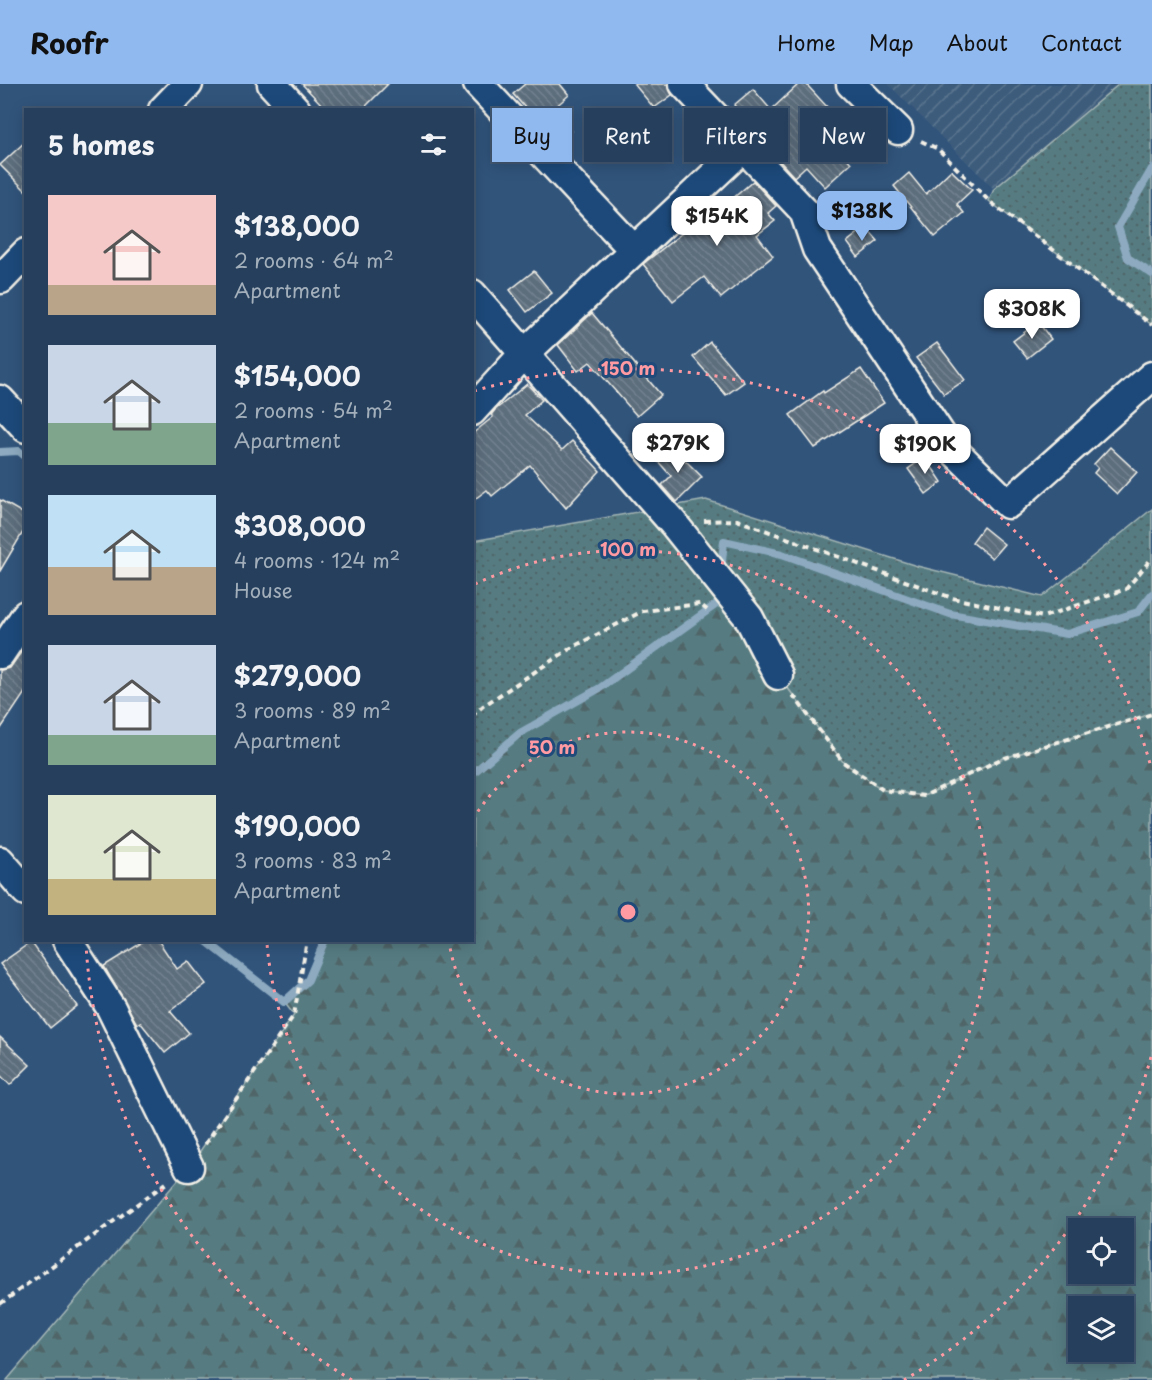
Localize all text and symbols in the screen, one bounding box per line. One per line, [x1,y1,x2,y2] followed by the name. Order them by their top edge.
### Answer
[30,21,109,64] text: Roofr
[777,26,836,58] text: Home
[869,26,914,58] text: Map
[947,26,1008,58] text: About
[1041,26,1122,58] text: Contact
[492,108,572,162] chip: Buy
[584,108,672,162] chip: Rent
[684,108,788,162] chip: Filters
[800,108,886,162] chip: New
[48,125,154,164] text: 5 homes
[417,128,450,161] icon: filters
[820,191,904,242] pin: $138K
[831,195,893,225] text: $138K
[675,196,759,247] pin: $154K
[685,200,749,230] text: $154K
[234,206,360,245] text: $138,000
[96,219,168,291] icon: home
[234,245,394,275] text: 2 rooms · 64 m²
[234,275,341,305] text: Apartment
[990,289,1074,340] pin: $308K
[998,293,1066,323] text: $308K
[601,354,655,381] text: 150 m
[234,356,361,395] text: $154,000
[96,369,168,441] icon: home
[234,395,393,425] text: 2 rooms · 54 m²
[636,423,720,474] pin: $279K
[883,424,967,475] pin: $190K
[234,425,341,455] text: Apartment
[646,427,710,457] text: $279K
[894,428,956,458] text: $190K
[234,506,366,545] text: $308,000
[96,519,168,591] icon: home
[600,535,656,562] text: 100 m
[234,545,400,575] text: 4 rooms · 124 m²
[234,575,293,605] text: House
[234,656,361,695] text: $279,000
[96,669,168,741] icon: home
[234,695,391,725] text: 3 rooms · 89 m²
[234,725,341,755] text: Apartment
[529,733,575,760] text: 50 m
[234,806,361,845] text: $190,000
[96,819,168,891] icon: home
[234,845,392,875] text: 3 rooms · 83 m²
[234,875,341,905] text: Apartment
[618,902,638,922] centre of rings
[1068,1218,1134,1362] map controls
[1068,1218,1134,1284] button: locate
[1068,1296,1134,1362] button: layers

